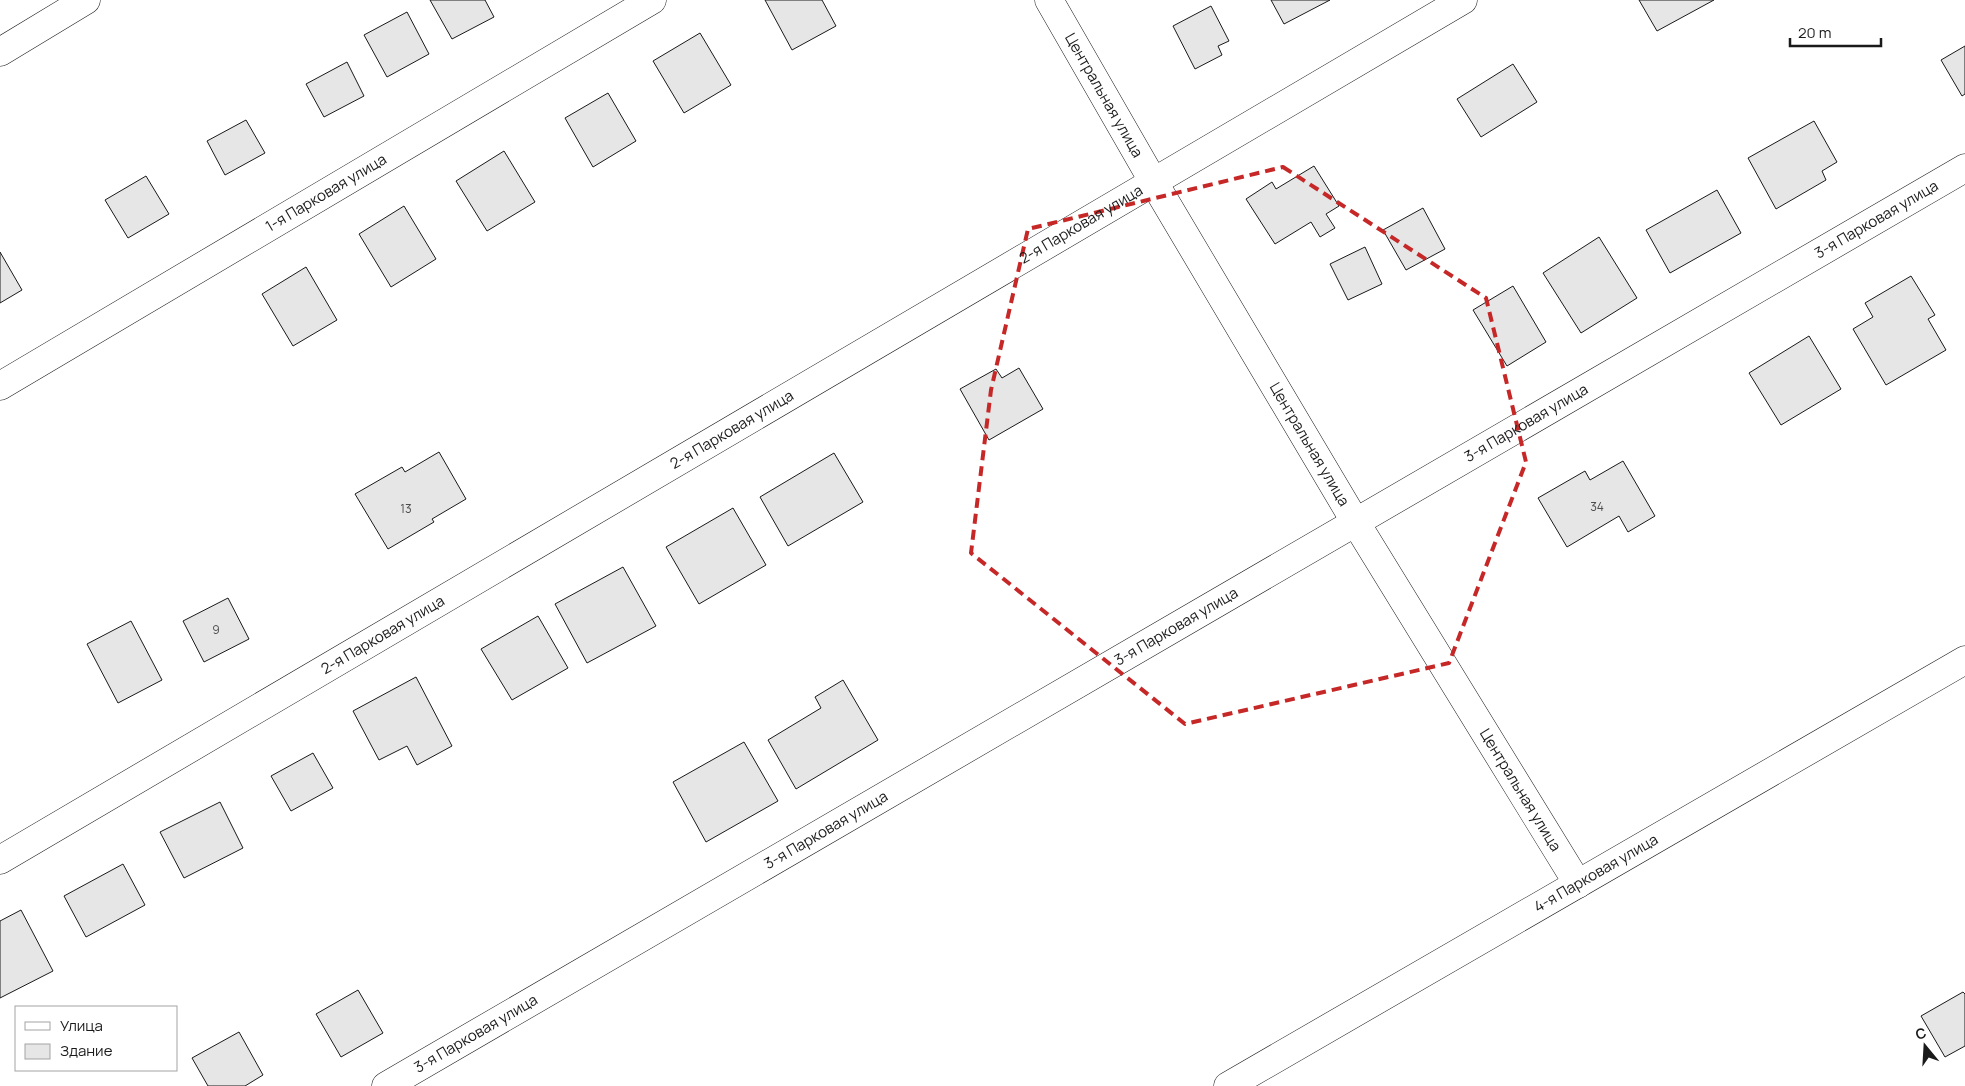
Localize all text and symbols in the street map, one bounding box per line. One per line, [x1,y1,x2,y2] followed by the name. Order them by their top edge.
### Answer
[1790,15,1881,47] scale bar
[1798,22,1831,43] text: 20 m
[1060,29,1148,161] street label: Центральная улица
[261,148,390,237] street label: 1-я Парковая улица
[1810,175,1942,263] street label: 3-я Парковая улица
[1015,180,1146,269] street label: 2-я Парковая улица
[1265,378,1355,510] street label: Центральная улица
[1460,378,1592,467] street label: 3-я Парковая улица
[666,385,797,474] street label: 2-я Парковая улица
[1590,498,1604,515] house number: 34
[400,500,412,517] house number: 13
[1110,582,1242,670] street label: 3-я Парковая улица
[317,590,448,679] street label: 2-я Парковая улица
[212,621,220,638] house number: 9
[1475,724,1566,855] street label: Центральная улица
[760,786,891,874] street label: 3-я Парковая улица
[1530,829,1662,917] street label: 4-я Парковая улица
[410,989,541,1078] street label: 3-я Парковая улица
[15,1006,178,1071] legend
[60,1015,103,1036] text: Улица
[1900,1021,1950,1071] north arrow
[1913,1023,1929,1044] text: С
[60,1040,113,1061] text: Здание

